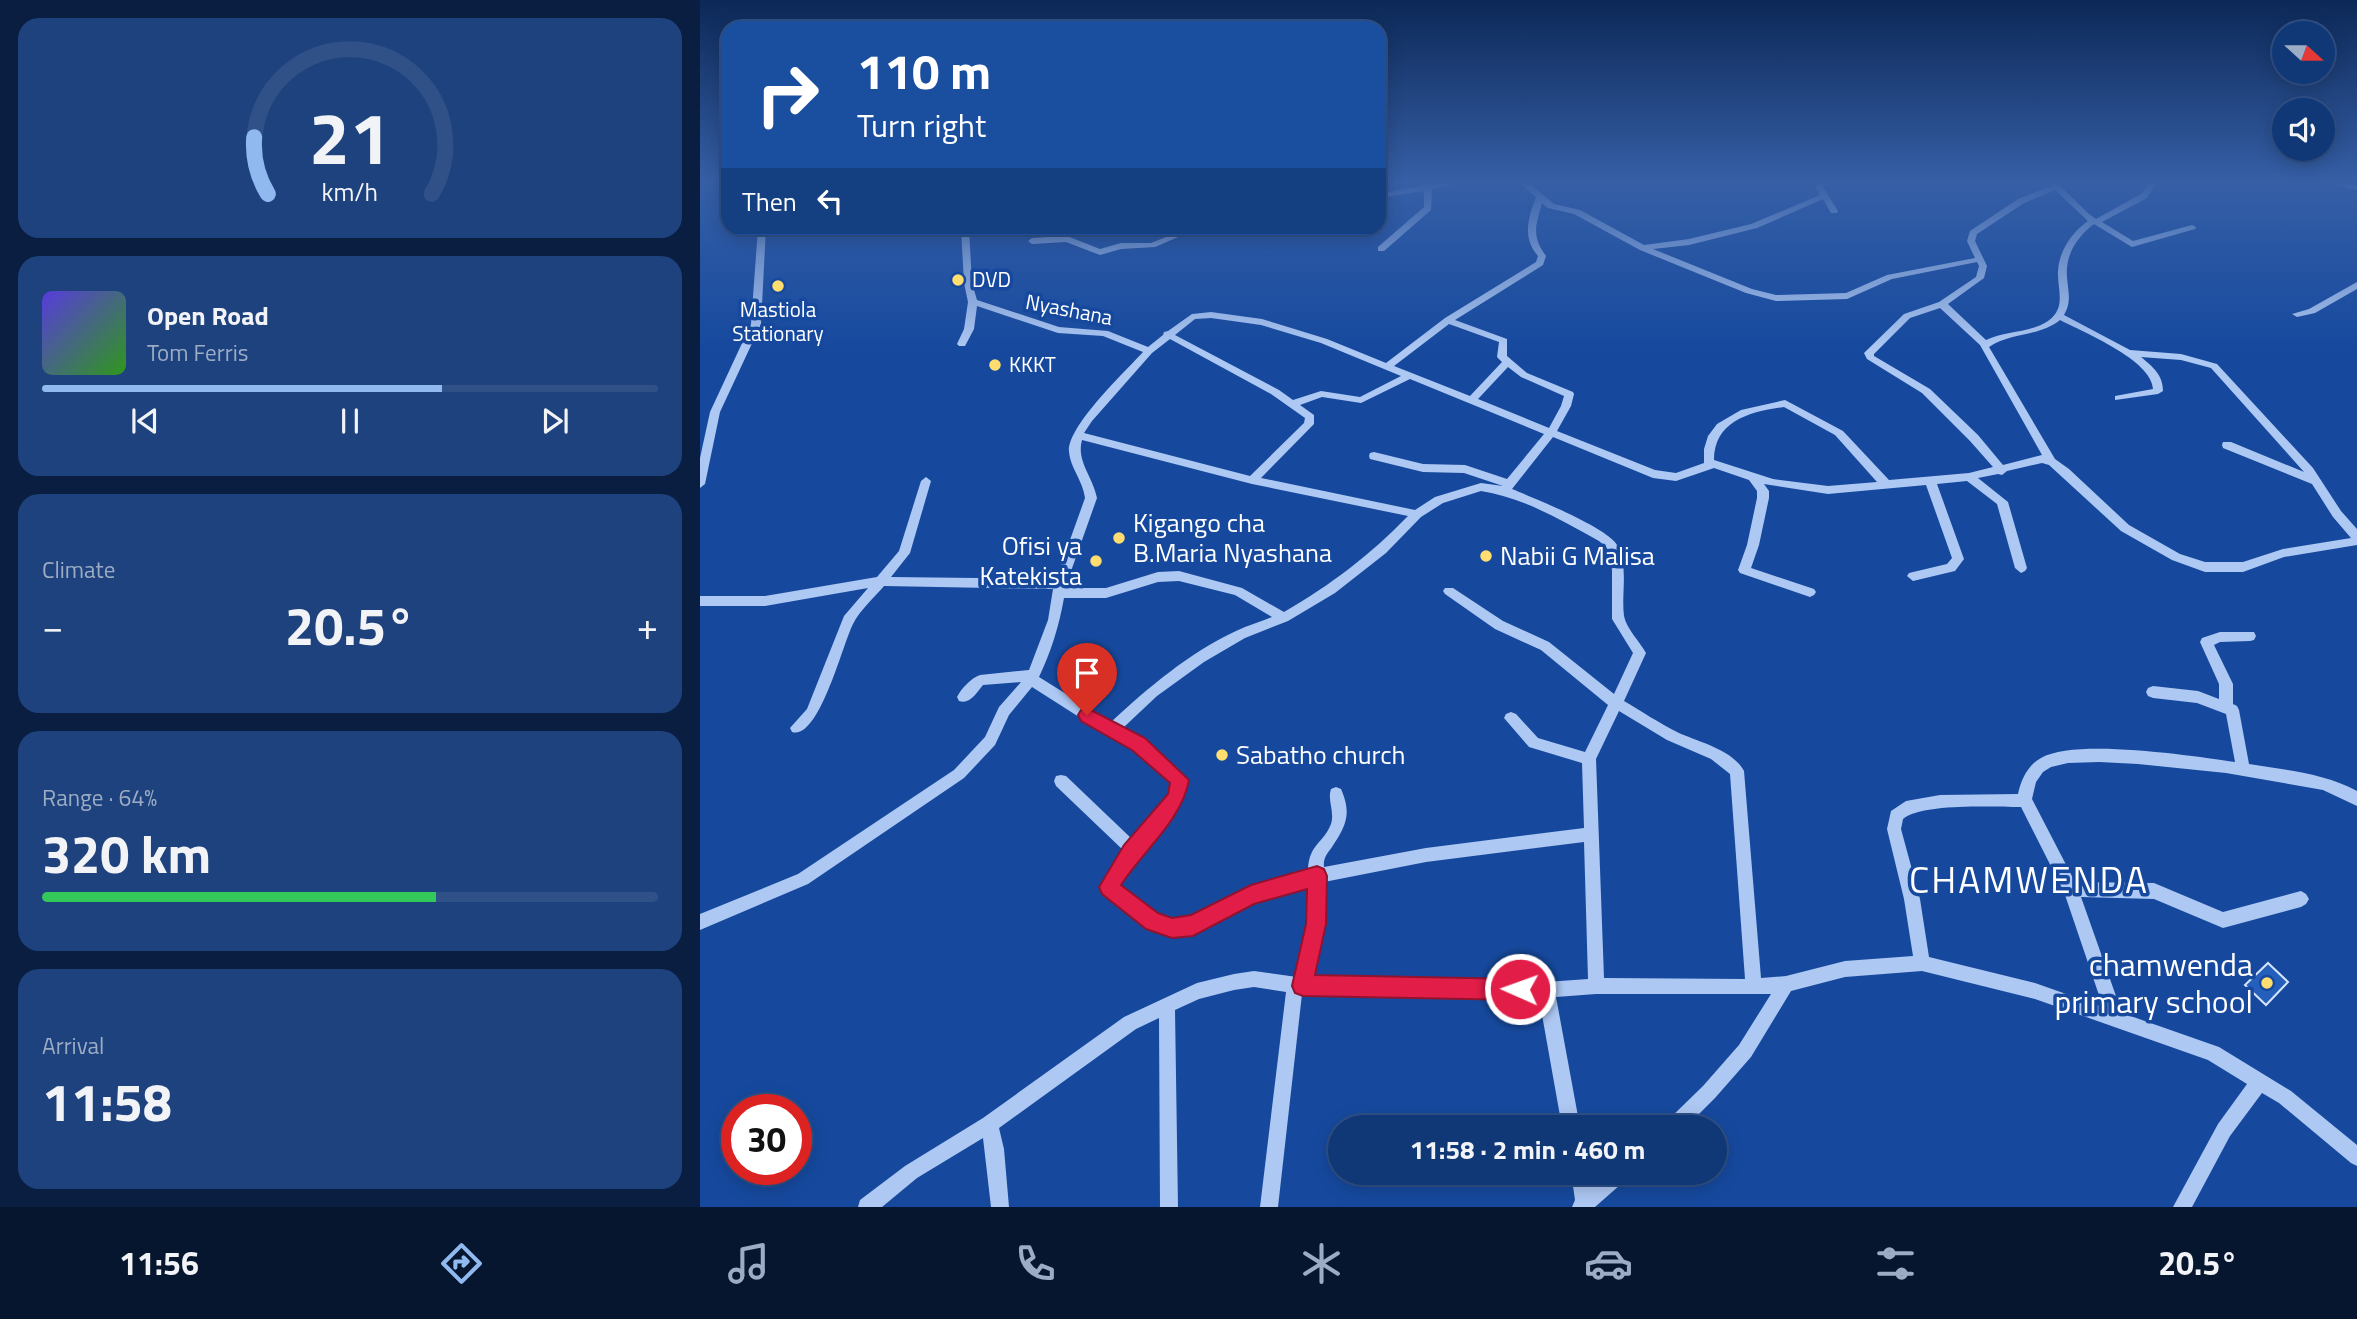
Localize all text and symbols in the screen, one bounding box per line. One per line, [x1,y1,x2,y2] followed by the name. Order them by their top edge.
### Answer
[2272,21,2334,84] north arrow
[2272,21,2335,161] map controls
[857,33,991,108] text: 110 m
[742,49,833,140] icon: right
[309,82,391,192] text: 21
[2272,98,2335,161] button: sound
[857,101,986,149] text: Turn right
[322,173,378,211] text: km/h
[742,182,797,221] text: Then
[811,182,849,220] icon: left
[972,263,1011,295] place label: DVD
[950,272,966,288] marker: DVD
[770,278,786,294] marker: Mastiola Stationary
[1023,285,1116,333] street label: Nyashana
[732,293,824,349] place label: Mastiola Stationary
[147,296,269,335] text: Open Road
[147,335,248,370] text: Tom Ferris
[1009,348,1056,380] place label: KKKT
[987,357,1003,373] marker: KKKT
[126,402,164,440] icon: previous
[331,402,369,440] icon: pause
[536,402,574,440] icon: next
[1133,503,1332,572] place label: Kigango cha B.Maria Nyashana
[980,526,1082,595] place label: Ofisi ya Katekista
[1111,530,1127,546] marker: Kigango cha B.Maria Nyashana
[1500,536,1655,575] place label: Nabii G Malisa
[1478,548,1494,564] marker: Nabii G Malisa
[42,552,115,587] text: Climate
[1088,553,1104,569] marker: Ofisi ya Katekista
[285,586,415,665] text: 20.5°
[42,597,63,655] text: −
[637,597,658,655] text: +
[1057,643,1117,715] pin
[1068,654,1106,692] icon: arrive
[1236,735,1406,774] place label: Sabatho church
[1214,747,1230,763] marker: Sabatho church
[42,780,157,815] text: Range · 64%
[42,814,211,893] text: 320 km
[1909,851,2149,907] district label: CHAMWENDA
[2055,940,2253,1025] place label: chamwenda primary school
[1483,952,1557,1026] position arrow
[2259,975,2275,991] marker: chamwenda primary school
[42,1028,104,1063] text: Arrival
[42,1062,172,1141] text: 11:58
[721,1094,812,1185] speed limit sign: 30
[1410,1130,1645,1169] text: 11:58 · 2 min · 460 m
[119,1239,199,1287] text: 11:56
[437,1239,486,1288] icon: directions
[724,1239,773,1288] icon: music
[1011,1239,1060,1288] icon: phone
[1297,1239,1346,1288] icon: climate
[1584,1239,1633,1288] icon: car
[1871,1239,1920,1288] icon: filters
[2158,1239,2238,1287] text: 20.5°

